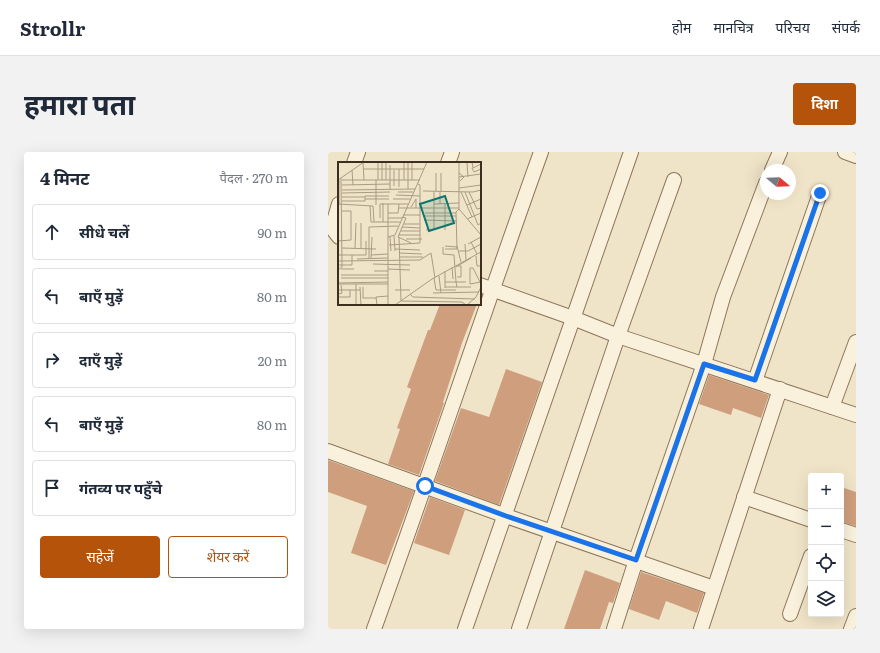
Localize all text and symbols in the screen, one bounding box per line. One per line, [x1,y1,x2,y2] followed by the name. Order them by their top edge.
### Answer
[20,14,85,42] text: Strollr
[672,17,691,37] text: होम
[713,17,754,37] text: मानचित्र
[776,17,810,37] text: परिचय
[832,17,860,37] text: संपर्क
[24,82,135,124] text: हमारा पता
[793,83,856,125] button: दिशा
[338,162,481,305] inset map
[760,164,796,200] north arrow
[40,165,89,190] text: 4 मिनट
[220,168,288,187] text: पैदल · 270 m
[811,184,829,202] route end
[79,220,129,243] text: सीधे चलें
[41,221,63,243] icon: ahead
[257,223,287,242] text: 90 m
[79,284,123,307] text: बाएँ मुड़ें
[41,285,63,307] icon: left
[257,287,287,306] text: 80 m
[79,348,122,371] text: दाएँ मुड़ें
[41,349,63,371] icon: right
[258,351,287,370] text: 20 m
[79,412,123,435] text: बाएँ मुड़ें
[41,413,63,435] icon: left
[257,415,287,434] text: 80 m
[808,473,844,617] map controls
[808,473,844,509] button: +
[79,476,162,499] text: गंतव्य पर पहुँचे
[41,477,63,499] icon: arrive
[416,477,434,495] route start
[808,509,844,545] button: −
[40,536,160,578] button: सहेजें
[168,536,288,578] button: शेयर करें
[808,545,844,581] button: locate
[808,581,844,617] button: layers

